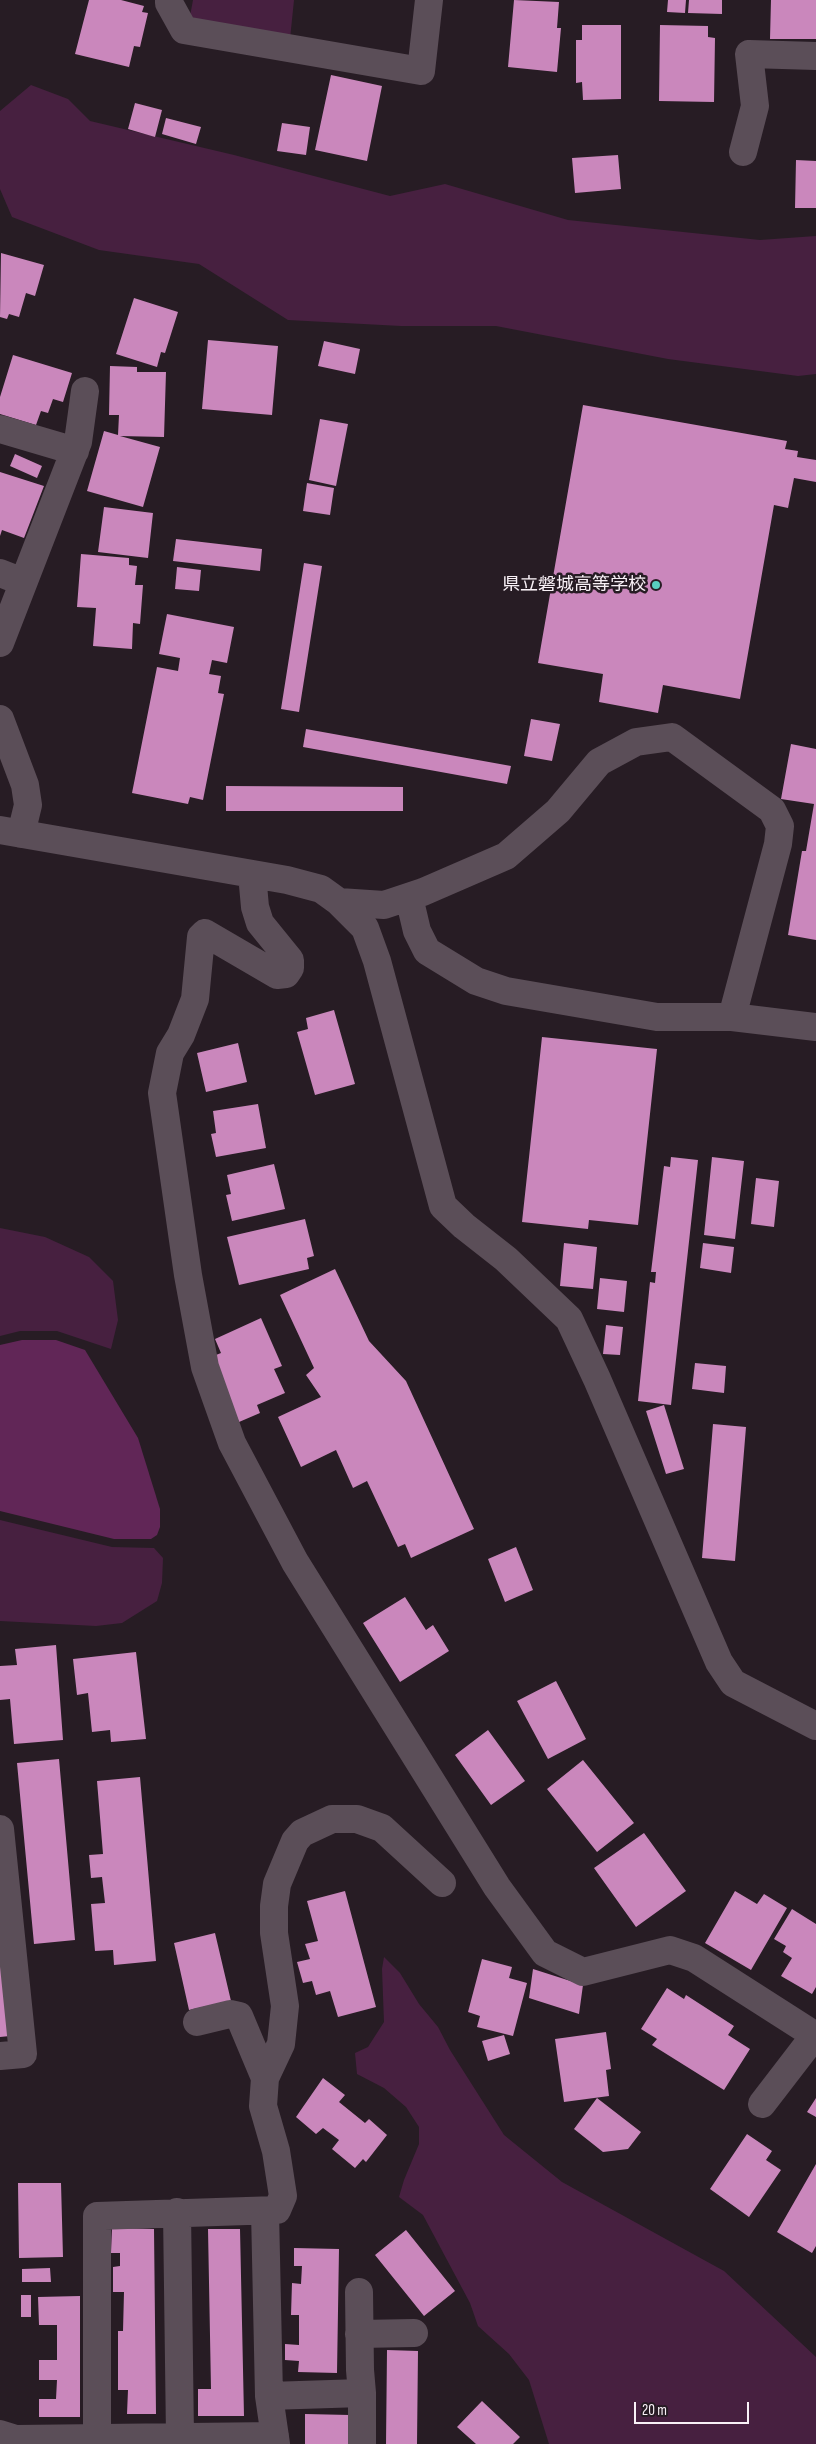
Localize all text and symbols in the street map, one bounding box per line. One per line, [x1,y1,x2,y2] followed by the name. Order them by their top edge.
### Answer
[502,574,646,596] place label: 県立磐城高等学校
[650,579,662,591] marker: 県立磐城高等学校
[636,2392,751,2424] scale bar
[642,2401,667,2420] text: 20 m

